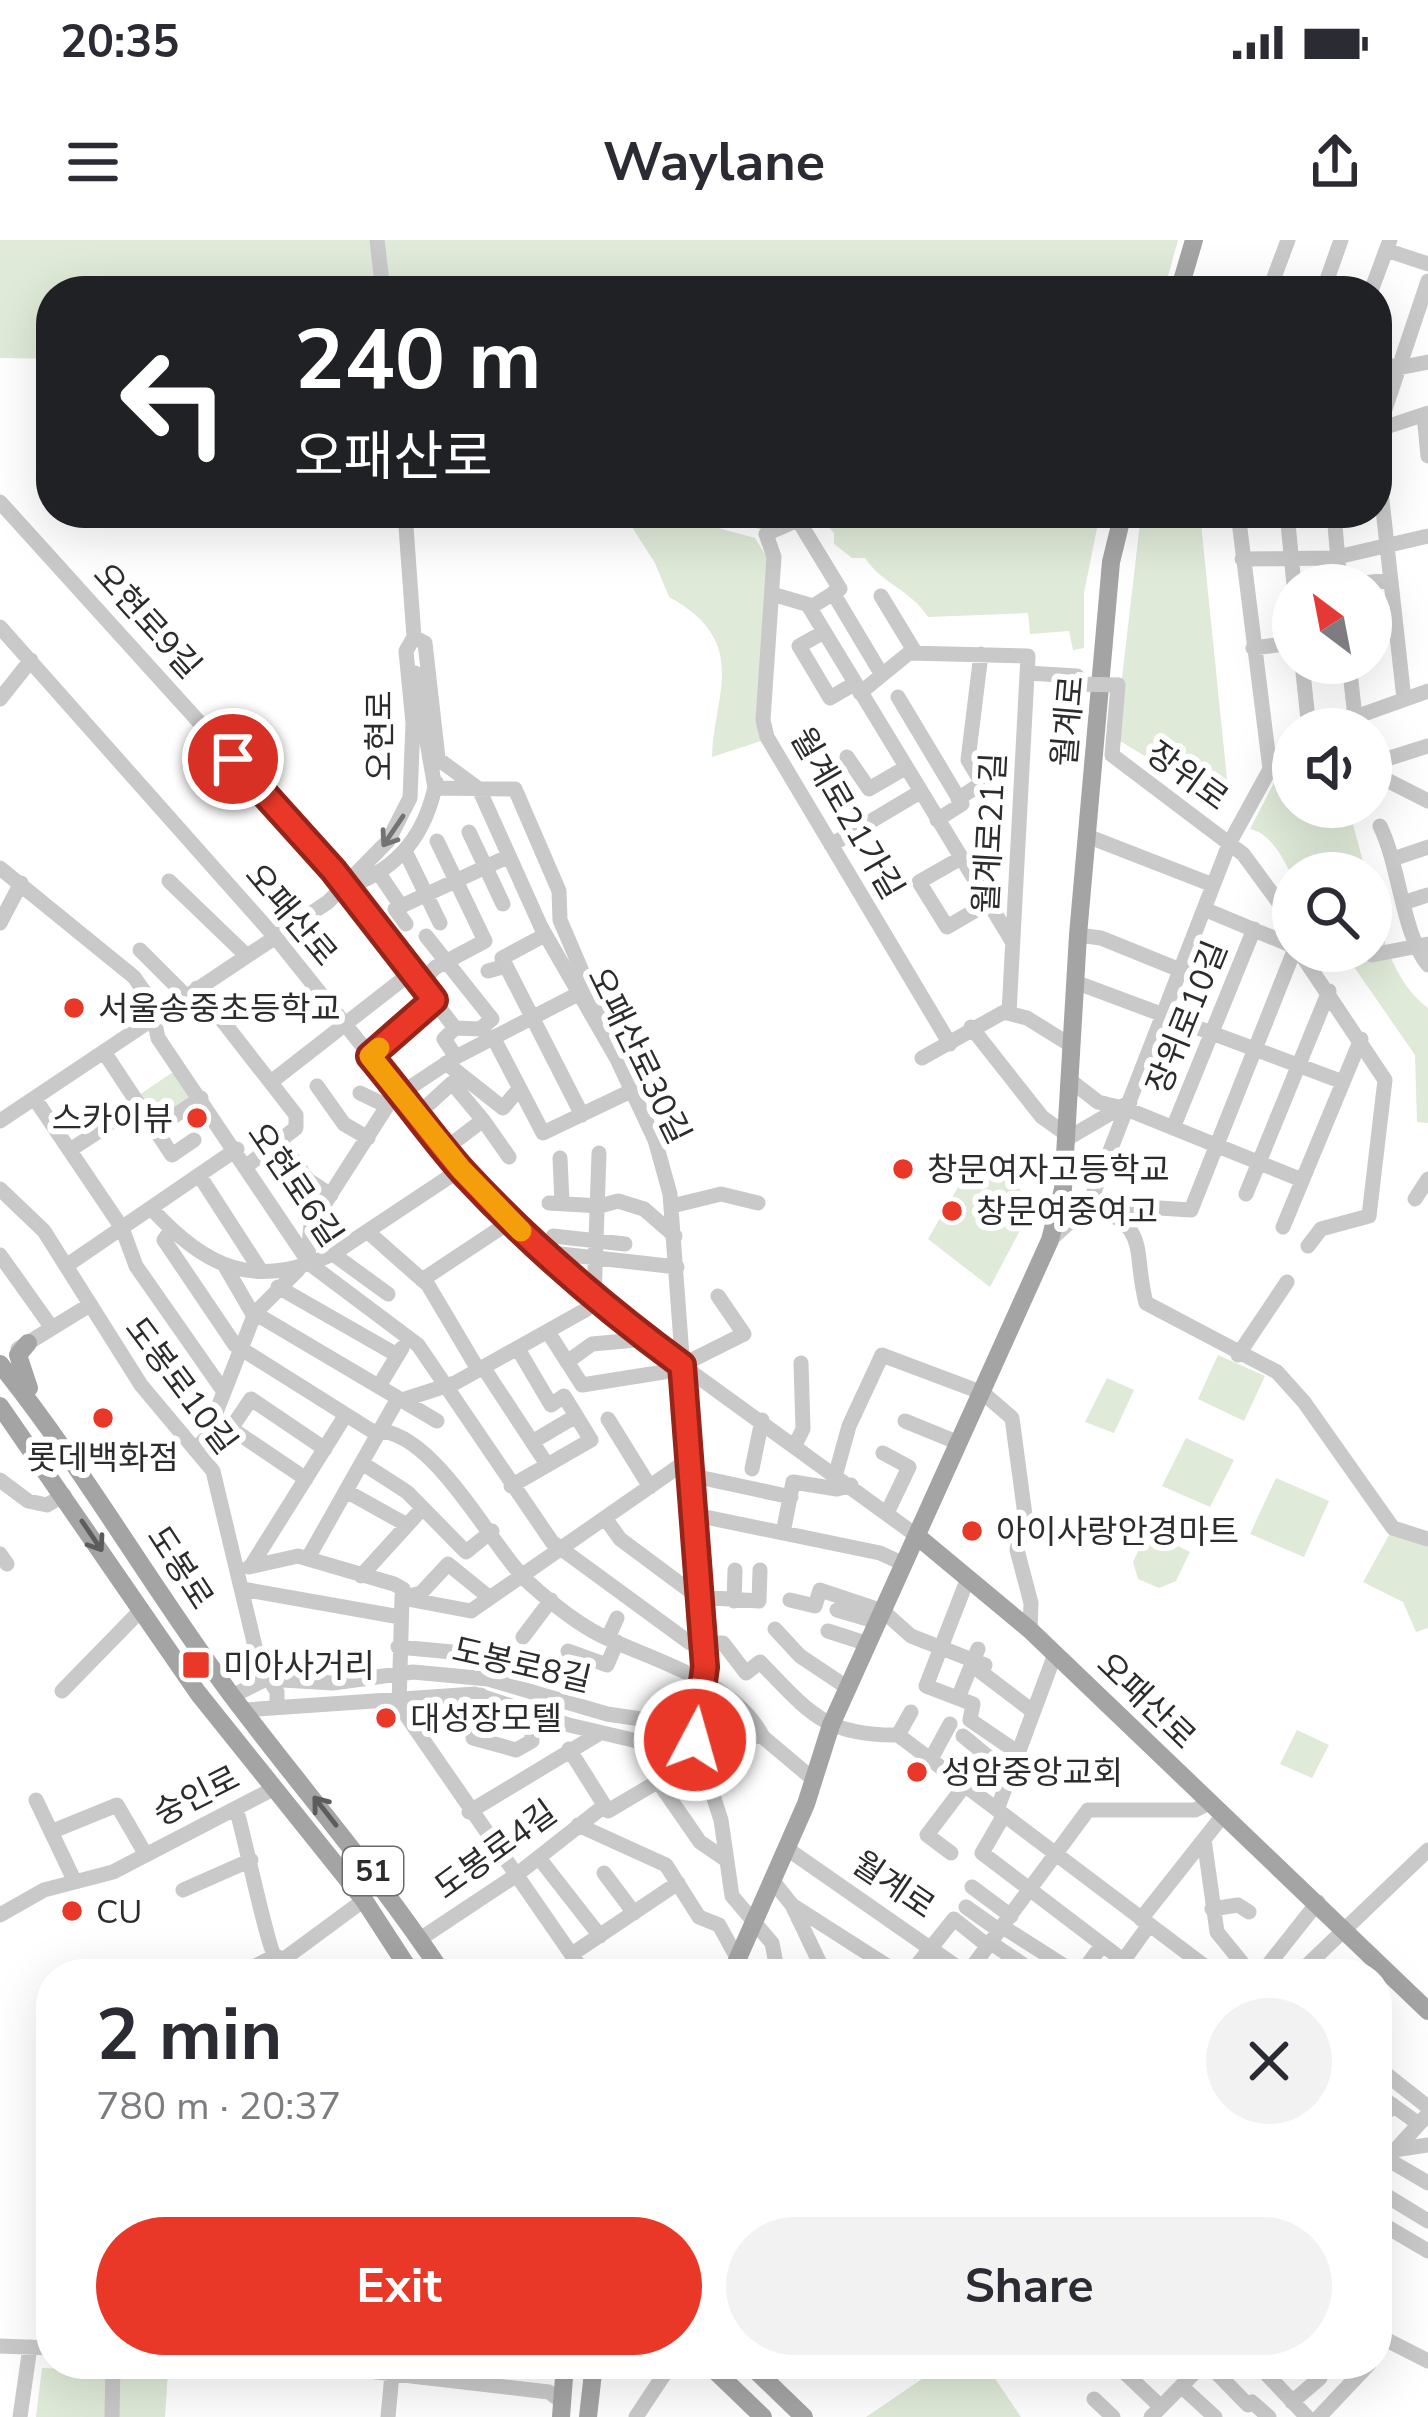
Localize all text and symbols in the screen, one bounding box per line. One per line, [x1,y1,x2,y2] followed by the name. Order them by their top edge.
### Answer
[60,12,179,73] text: 20:35
[603,125,825,199] text: Waylane
[60,129,126,195] icon: menu
[1302,129,1368,195] icon: share
[294,303,542,418] text: 240 m
[96,324,252,480] icon: left
[294,420,493,494] text: 오패산로
[83,553,211,689] street label: 오현로9길
[1272,564,1392,684] north arrow
[1272,564,1392,972] map controls
[1042,674,1095,768] street label: 월계로
[358,690,403,782] street label: 오현로
[182,708,284,810] pin
[1272,708,1392,828] button: sound
[779,720,914,908] street label: 월계로21가길
[200,726,266,792] icon: arrive
[1137,731,1237,821] street label: 장위로
[964,751,1017,915] street label: 월계로21길
[381,814,406,847] one-way arrow
[1272,852,1392,972] button: search
[235,854,347,976] street label: 오패산로
[1136,934,1238,1101] street label: 장위로10길
[576,960,701,1152] street label: 오패산로30길
[98,987,341,1032] place label: 서울송중초등학교
[61,995,87,1021] marker: 서울송중초등학교
[52,1097,173,1142] place label: 스카이뷰
[184,1105,210,1131] marker: 스카이뷰
[237,1114,353,1256] street label: 오현로6길
[927,1148,1170,1193] place label: 창문여자고등학교
[890,1156,916,1182] marker: 창문여자고등학교
[976,1190,1158,1235] place label: 창문여중여고
[939,1198,965,1224] marker: 창문여중여고
[114,1308,247,1464] street label: 도봉로10길
[90,1405,116,1431] marker: 롯데백화점
[27,1436,179,1481] place label: 롯데백화점
[996,1510,1239,1555] place label: 아이사랑안경마트
[136,1517,223,1618] street label: 도봉로
[79,1518,104,1552] one-way arrow
[959,1518,985,1544] marker: 아이사랑안경마트
[448,1628,596,1703] street label: 도봉로8길
[1087,1643,1205,1759] street label: 오패산로
[223,1644,375,1689] place label: 미아사거리
[180,1649,212,1681] marker: 미아사거리
[632,1677,758,1803] position arrow
[410,1697,562,1742] place label: 대성장모텔
[373,1705,399,1731] marker: 대성장모텔
[941,1751,1123,1796] place label: 성암중앙교회
[146,1756,247,1837] street label: 숭인로
[904,1759,930,1785] marker: 성암중앙교회
[426,1790,566,1910] street label: 도봉로4길
[312,1796,339,1828] one-way arrow
[843,1841,944,1929] street label: 월계로
[343,1847,403,1895] road number: 51
[96,1890,142,1935] place label: CU
[59,1898,85,1924] marker: CU
[96,1986,282,2084] text: 2 min
[1206,1998,1332,2124] button: close
[96,2080,341,2133] text: 780 m · 20:37
[96,2217,702,2355] button: Exit
[726,2217,1332,2355] button: Share

